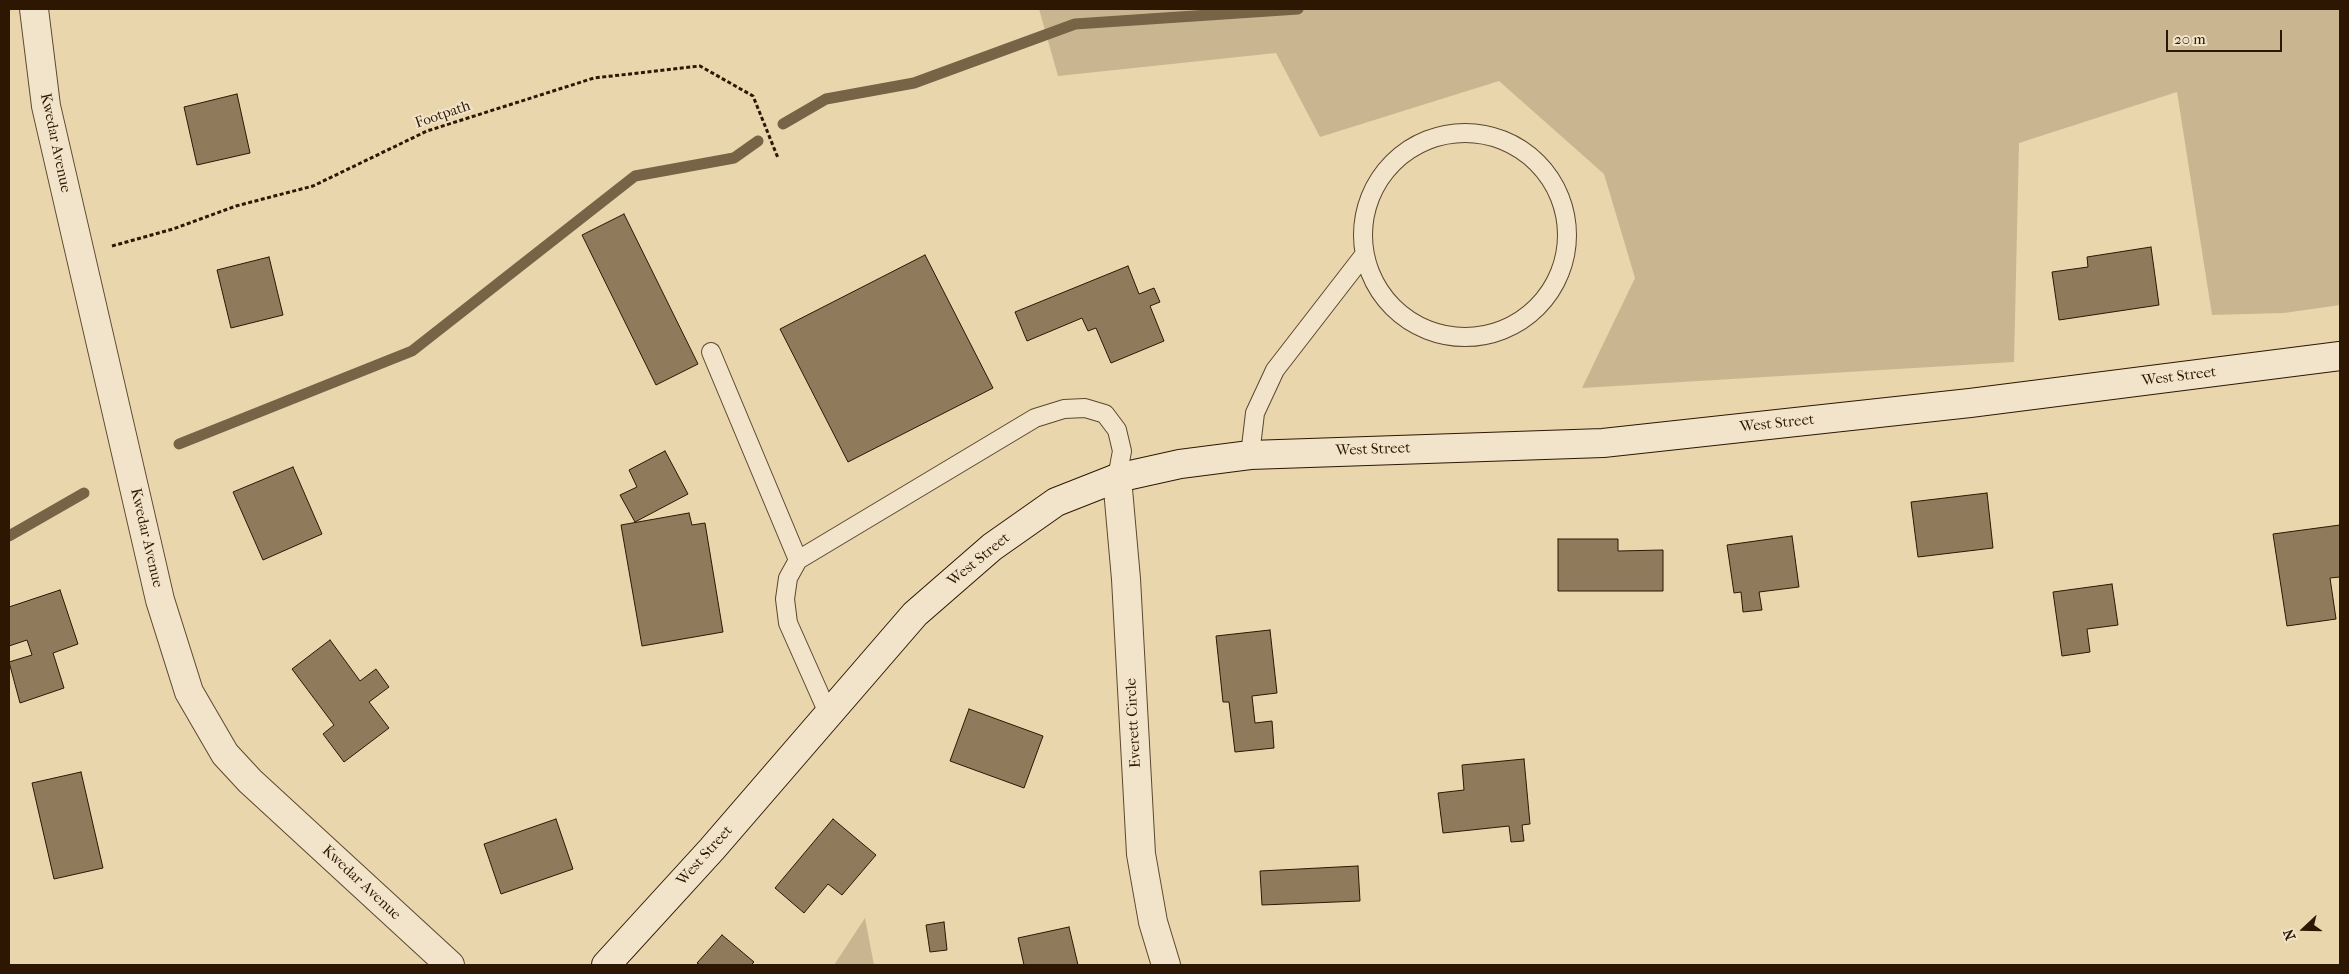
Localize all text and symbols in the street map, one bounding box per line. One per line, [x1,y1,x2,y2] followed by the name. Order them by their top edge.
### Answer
[2169,20,2285,52] scale bar
[2174,30,2206,48] text: 20 m
[36,92,74,194] street label: Kwedar Avenue
[413,97,473,133] street label: Footpath
[2141,364,2217,390] street label: West Street
[1739,411,1815,437] street label: West Street
[1335,440,1411,460] street label: West Street
[126,487,166,589] street label: Kwedar Avenue
[944,529,1014,591] street label: West Street
[1123,678,1145,768] street label: Everett Circle
[673,822,737,890] street label: West Street
[318,842,404,924] street label: Kwedar Avenue
[2279,904,2329,954] north arrow
[2280,927,2299,943] text: N

